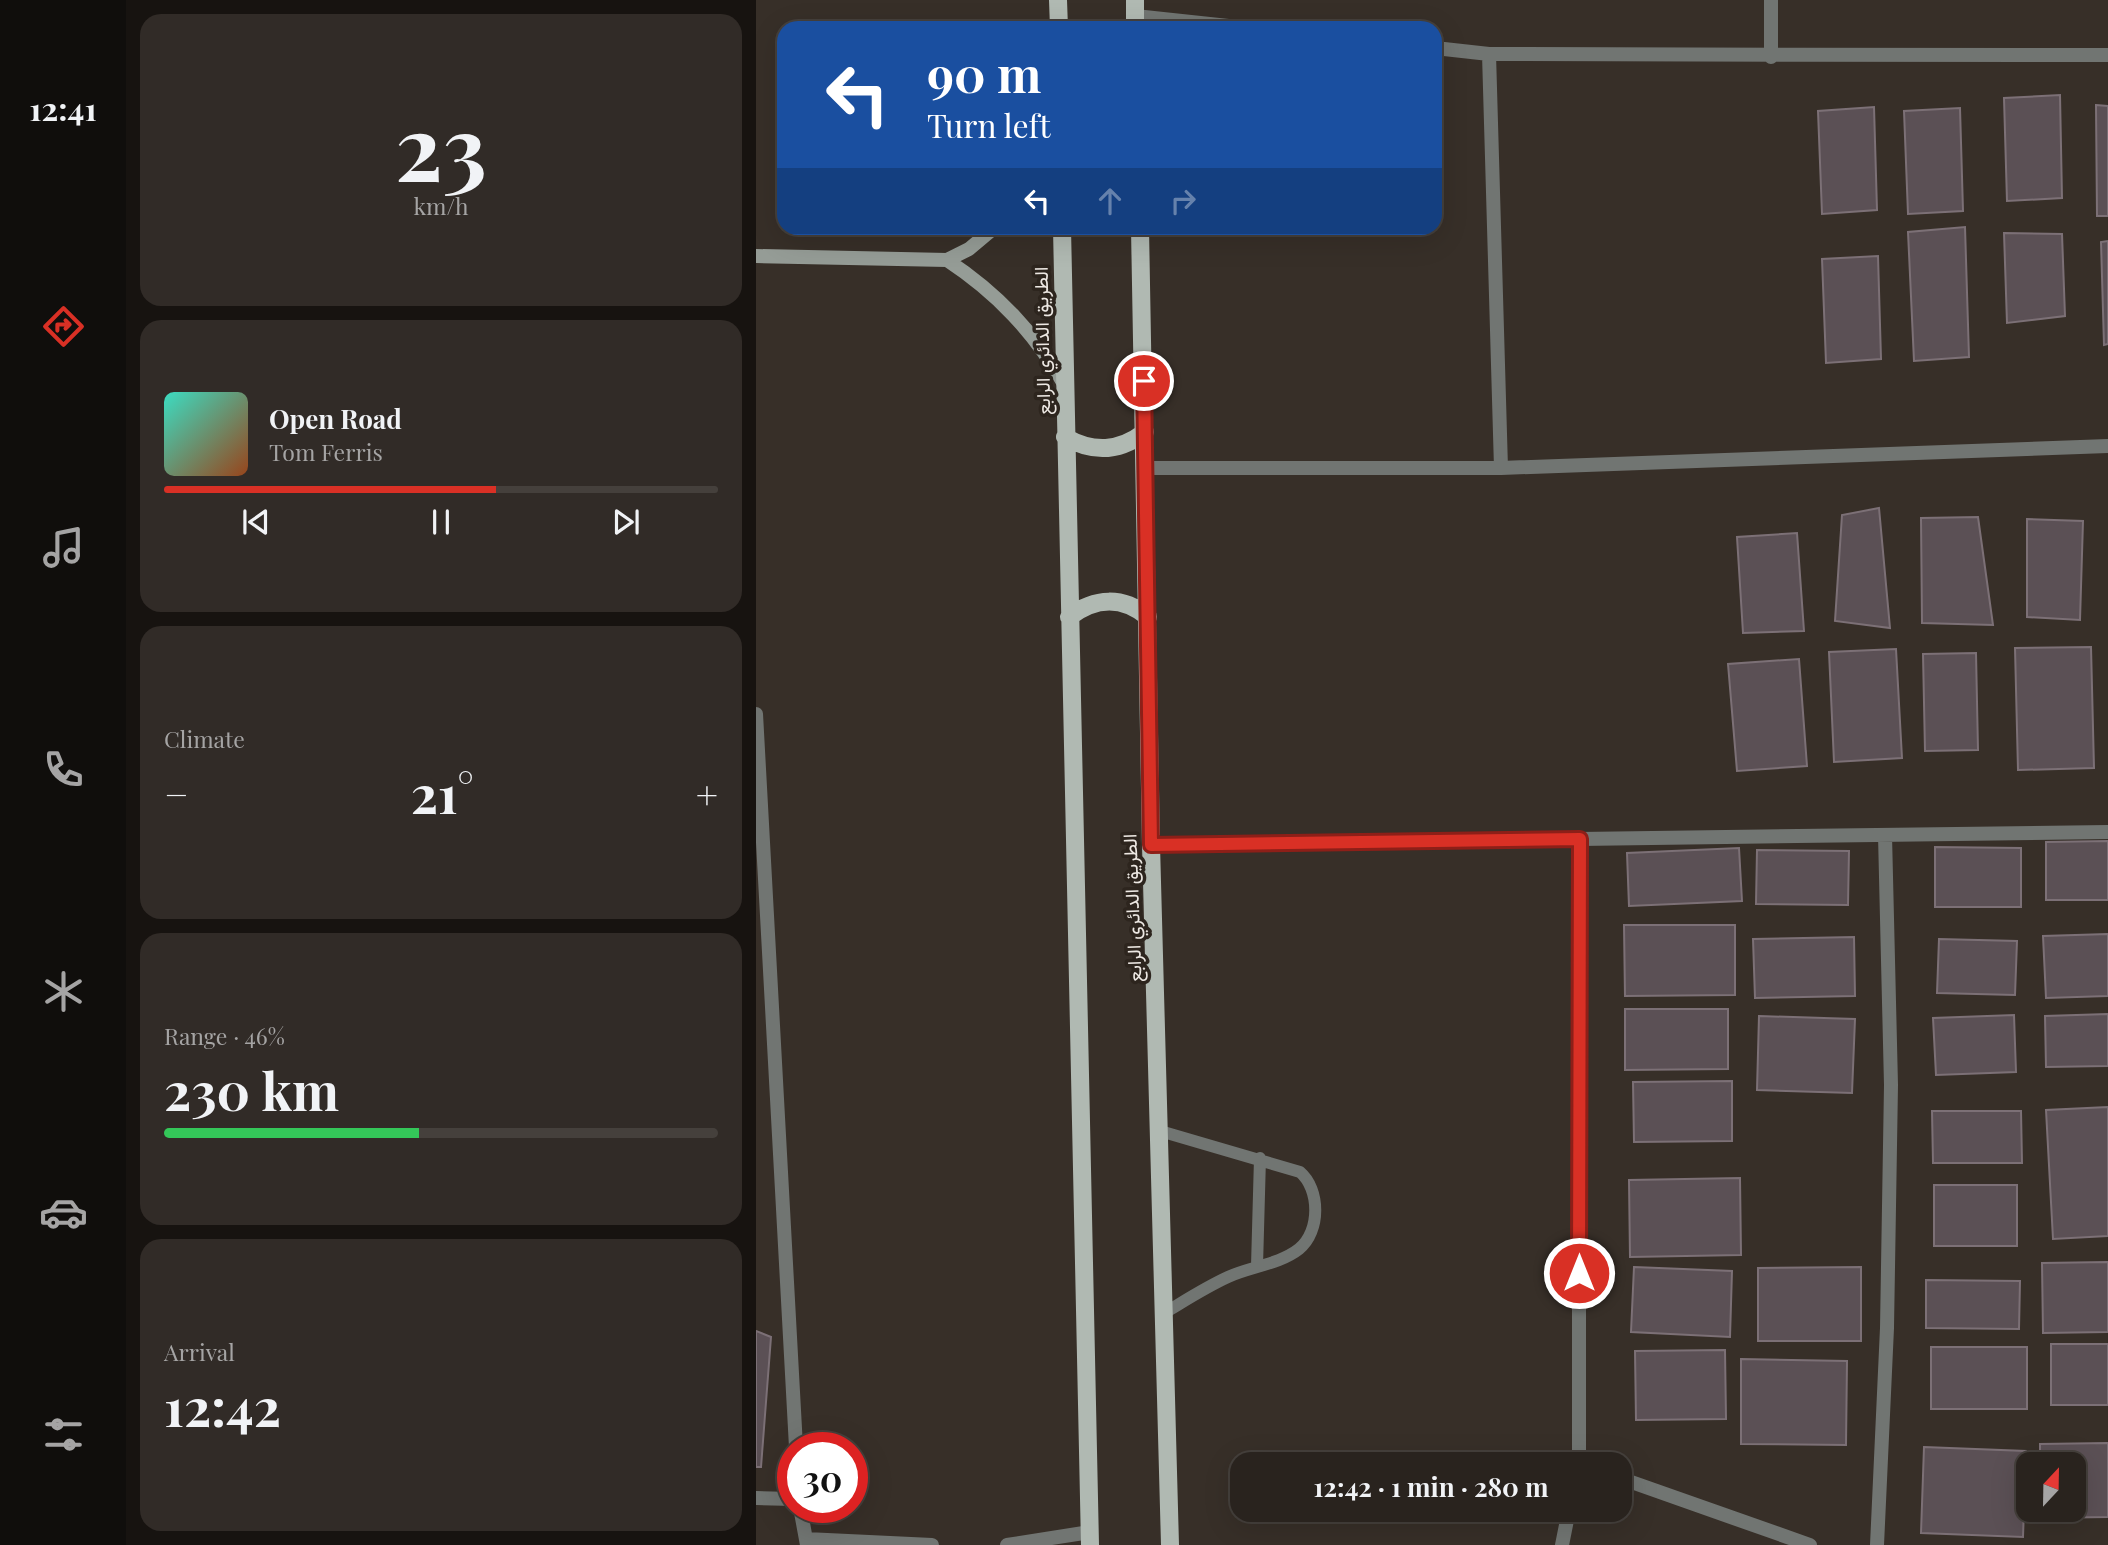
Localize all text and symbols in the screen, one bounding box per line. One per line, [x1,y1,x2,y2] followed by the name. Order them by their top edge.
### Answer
[927,40,1041,105] text: 90 m
[812,49,903,140] icon: left
[395,84,487,205] text: 23
[29,86,97,129] text: 12:41
[927,103,1051,146] text: Turn left
[1018,182,1056,220] icon: left
[1091,182,1129,220] icon: ahead
[1164,182,1202,220] icon: right
[413,190,469,221] text: km/h
[1027,267,1059,415] street label: الطريق الدائري الرابع
[39,302,88,351] icon: directions
[1114,351,1174,411] pin
[1125,362,1163,400] icon: arrive
[269,401,402,436] text: Open Road
[269,436,383,467] text: Tom Ferris
[237,503,275,541] icon: previous
[422,503,460,541] icon: pause
[607,503,645,541] icon: next
[39,523,88,572] icon: music
[164,723,245,754] text: Climate
[39,745,88,794] icon: phone
[411,758,474,827] text: 21°
[164,768,189,819] text: −
[696,768,718,819] text: +
[1115,833,1151,983] street label: الطريق الدائري الرابع
[39,967,88,1016] icon: climate
[164,1020,285,1051] text: Range · 46%
[164,1055,339,1124] text: 230 km
[39,1188,88,1237] icon: car
[1542,1236,1616,1310] position arrow
[164,1336,235,1367] text: Arrival
[164,1371,281,1440] text: 12:42
[39,1410,88,1459] icon: filters
[777,1432,868,1523] speed limit sign: 30
[2016,1452,2086,1522] north arrow
[2016,1452,2086,1522] map controls
[1314,1469,1548,1504] text: 12:42 · 1 min · 280 m

